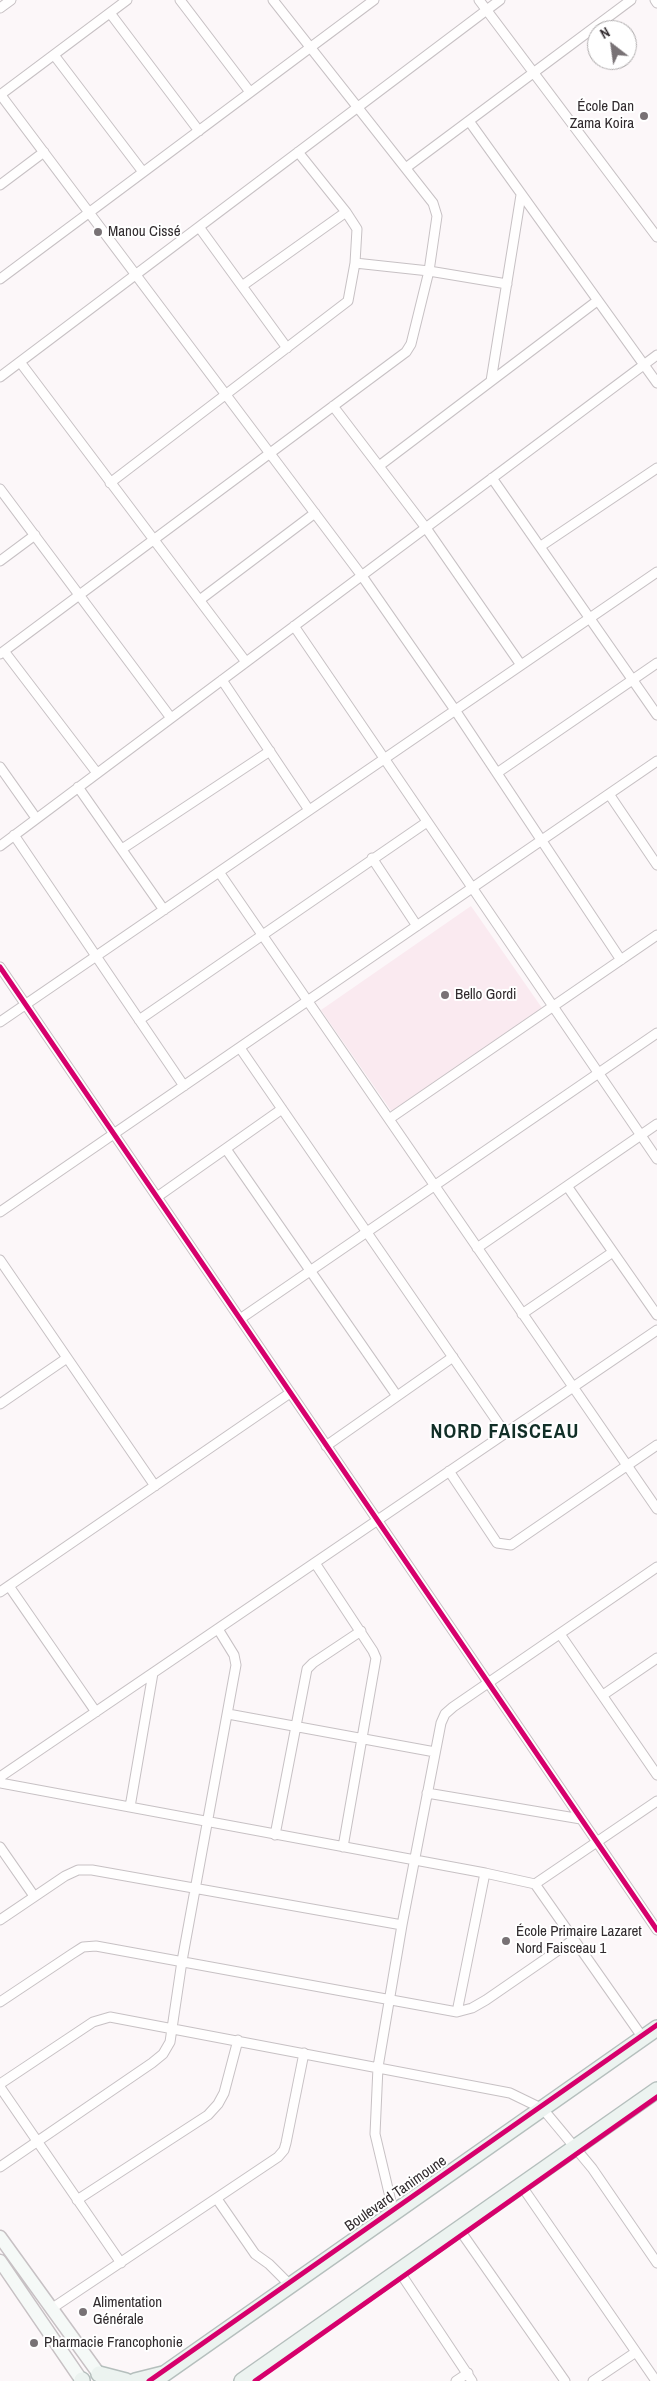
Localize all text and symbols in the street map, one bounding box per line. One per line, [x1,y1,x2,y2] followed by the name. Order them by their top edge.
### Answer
[587,20,637,70] north arrow
[597,23,613,43] text: N
[570,98,634,133] place label: École Dan Zama Koira
[638,110,650,122] marker: École Dan Zama Koira
[108,223,180,241] place label: Manou Cissé
[92,226,104,238] marker: Manou Cissé
[455,986,517,1004] place label: Bello Gordi
[439,989,451,1001] marker: Bello Gordi
[429,1421,581,1445] district label: NORD FAISCEAU
[516,1923,642,1958] place label: École Primaire Lazaret Nord Faisceau 1
[500,1935,512,1947] marker: École Primaire Lazaret Nord Faisceau 1
[342,2152,450,2236] street label: Boulevard Tanimoune
[93,2294,162,2329] place label: Alimentation Générale
[77,2306,89,2318] marker: Alimentation Générale
[44,2334,183,2352] place label: Pharmacie Francophonie
[28,2337,40,2349] marker: Pharmacie Francophonie

